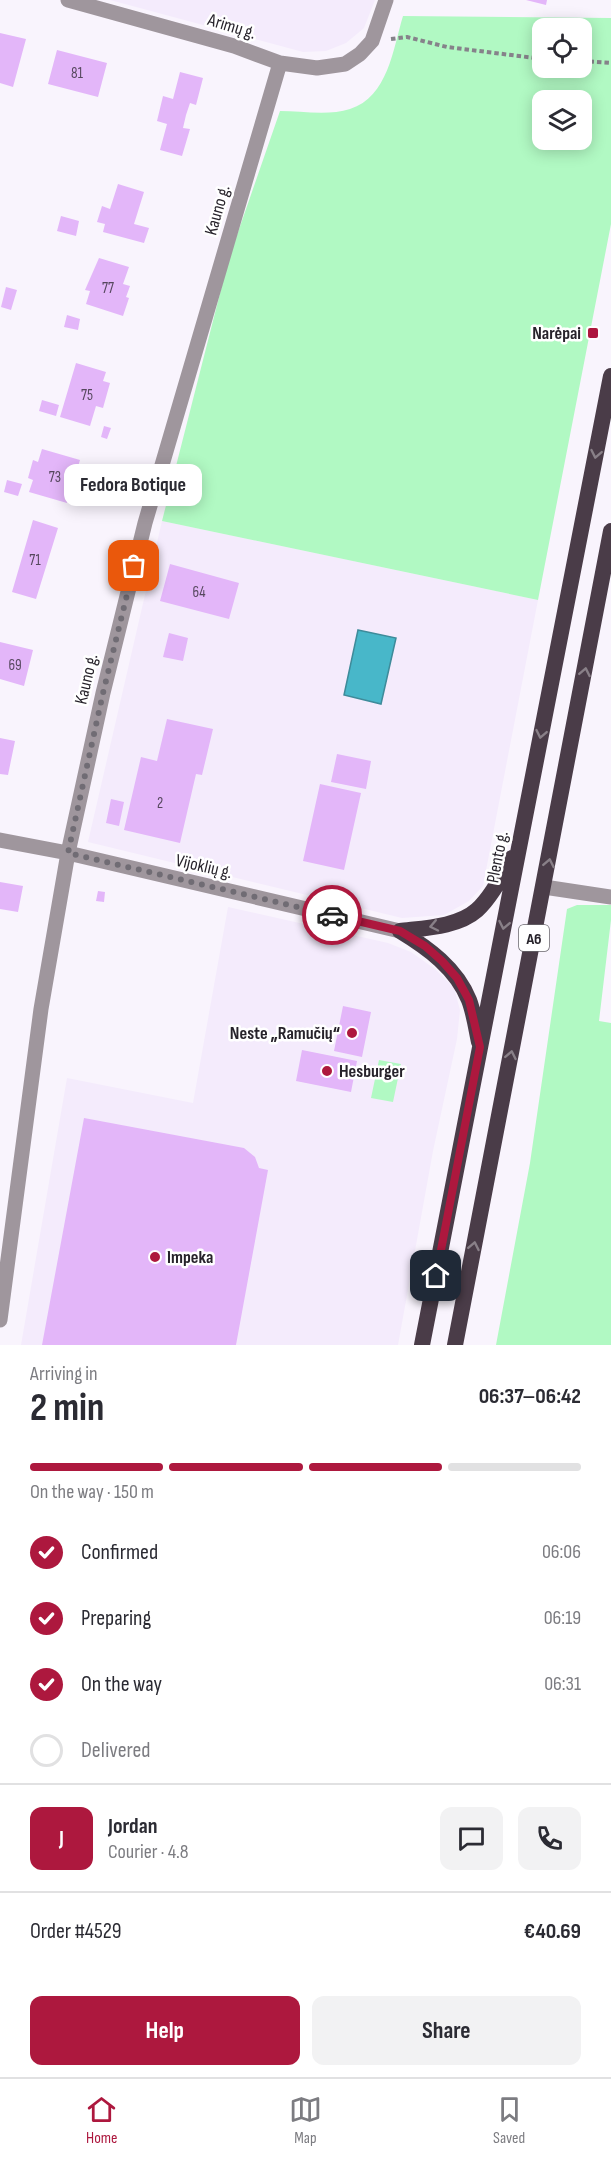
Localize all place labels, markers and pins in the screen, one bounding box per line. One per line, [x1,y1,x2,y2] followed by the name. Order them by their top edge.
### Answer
[532,323,581,344] place label: Narėpai
[586,326,600,340] marker: Narėpai
[65,464,203,506] callout: Fedora Botique
[108,540,159,591] pin
[230,1023,340,1044] place label: Neste „Ramučių“
[345,1026,359,1040] marker: Neste „Ramučių“
[339,1061,405,1082] place label: Hesburger
[320,1064,334,1078] marker: Hesburger
[167,1247,213,1268] place label: Impeka
[148,1250,162,1264] marker: Impeka
[410,1250,461,1301] pin

